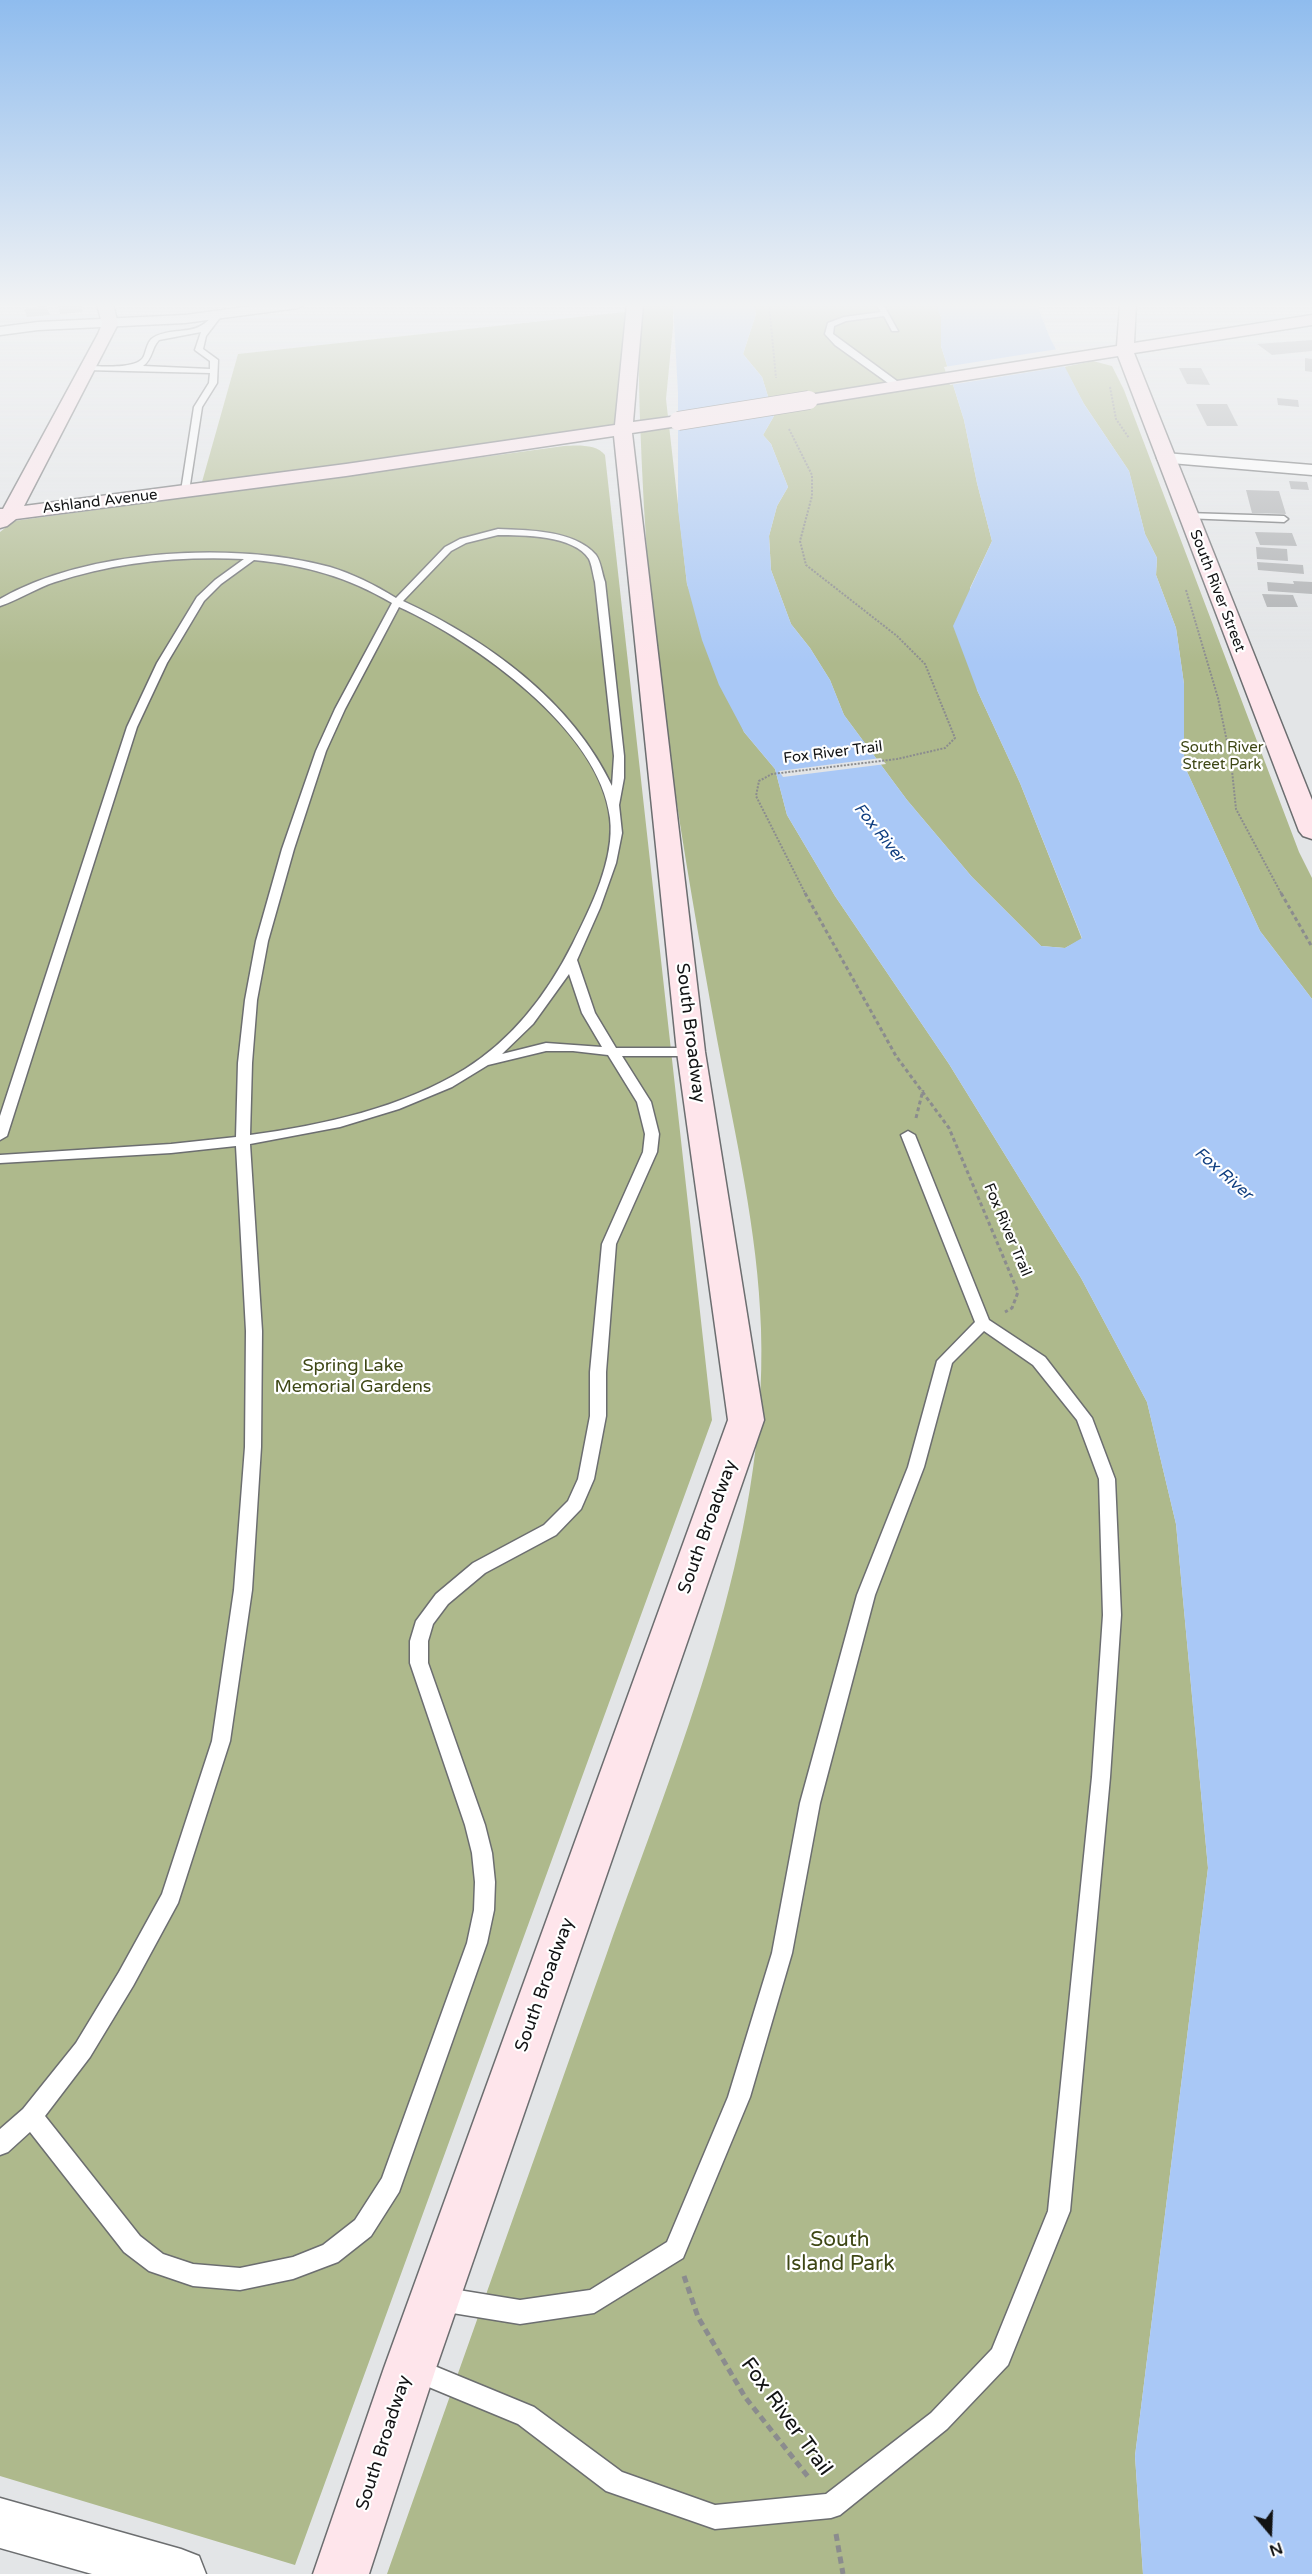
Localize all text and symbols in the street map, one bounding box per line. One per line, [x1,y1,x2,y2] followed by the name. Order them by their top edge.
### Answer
[41,486,159,518] street label: Ashland Avenue
[1185,527,1249,655] street label: South River Street
[782,738,884,768] street label: Fox River Trail
[1181,739,1263,774] park label: South River Street Park
[849,800,909,866] water label: Fox River
[671,962,709,1104] street label: South Broadway
[1190,1144,1256,1204] water label: Fox River
[979,1181,1035,1279] street label: Fox River Trail
[275,1355,431,1398] park label: Spring Lake Memorial Gardens
[674,1457,742,1597] street label: South Broadway
[511,1915,579,2055] street label: South Broadway
[785,2227,895,2277] park label: South Island Park
[735,2353,837,2481] street label: Fox River Trail
[352,2373,416,2513] street label: South Broadway
[1240,2502,1300,2562] north arrow
[1267,2537,1285,2561] text: N

